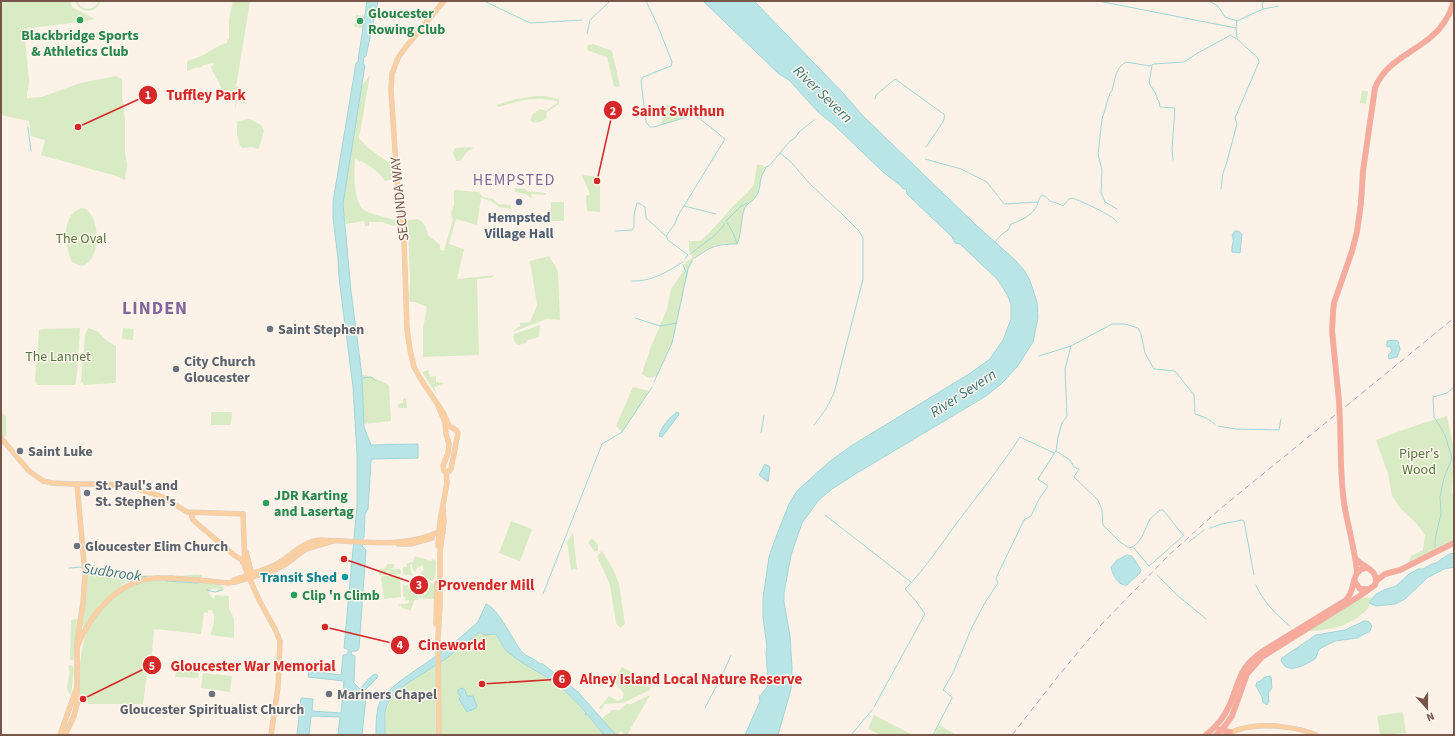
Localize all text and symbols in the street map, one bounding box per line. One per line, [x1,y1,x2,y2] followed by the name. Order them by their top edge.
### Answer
[368,4,445,40] place label: Gloucester Rowing Club
[75,15,85,25] marker: Blackbridge Sports & Athletics Club
[355,16,365,26] marker: Gloucester Rowing Club
[21,26,139,62] place label: Blackbridge Sports & Athletics Club
[788,61,857,128] water label: River Severn
[138,82,254,109] callout: Tuffley Park
[166,85,246,106] text: Tuffley Park
[145,87,151,104] text: 1
[603,97,733,124] callout: Saint Swithun
[631,101,725,122] text: Saint Swithun
[610,103,616,120] text: 2
[386,155,414,242] street label: SECUNDA WAY
[473,169,555,191] district label: HEMPSTED
[514,197,524,207] marker: Hempsted Village Hall
[483,208,554,244] place label: Hempsted Village Hall
[55,229,107,249] park label: The Oval
[122,296,188,321] district label: LINDEN
[278,320,364,340] place label: Saint Stephen
[265,324,275,334] marker: Saint Stephen
[25,347,91,367] park label: The Lannet
[184,352,256,388] place label: City Church Gloucester
[171,364,181,374] marker: City Church Gloucester
[926,364,1001,423] water label: River Severn
[28,442,93,462] place label: Saint Luke
[1399,444,1439,480] park label: Piper's Wood
[15,446,25,456] marker: Saint Luke
[95,476,178,512] place label: St. Paul's and St. Stephen's
[274,486,354,522] place label: JDR Karting and Lasertag
[82,488,92,498] marker: St. Paul's and St. Stephen's
[261,498,271,508] marker: JDR Karting and Lasertag
[85,537,228,557] place label: Gloucester Elim Church
[72,541,82,551] marker: Gloucester Elim Church
[81,558,143,587] water label: Sudbrook
[260,568,337,588] place label: Transit Shed
[340,572,350,582] marker: Transit Shed
[409,572,542,599] callout: Provender Mill
[438,575,535,596] text: Provender Mill
[416,577,422,594] text: 3
[302,586,380,606] place label: Clip 'n Climb
[289,590,299,600] marker: Clip 'n Climb
[390,631,494,658] callout: Cineworld
[418,635,486,656] text: Cineworld
[397,637,404,654] text: 4
[142,652,343,679] callout: Gloucester War Memorial
[170,656,336,677] text: Gloucester War Memorial
[149,658,155,675] text: 5
[552,666,810,693] callout: Alney Island Local Nature Reserve
[579,669,803,690] text: Alney Island Local Nature Reserve
[559,671,565,688] text: 6
[337,685,437,705] place label: Mariners Chapel
[1407,688,1447,728] north arrow
[207,689,217,699] marker: Gloucester Spiritualist Church
[324,689,334,699] marker: Mariners Chapel
[120,700,304,720] place label: Gloucester Spiritualist Church
[1424,709,1437,725] text: N

